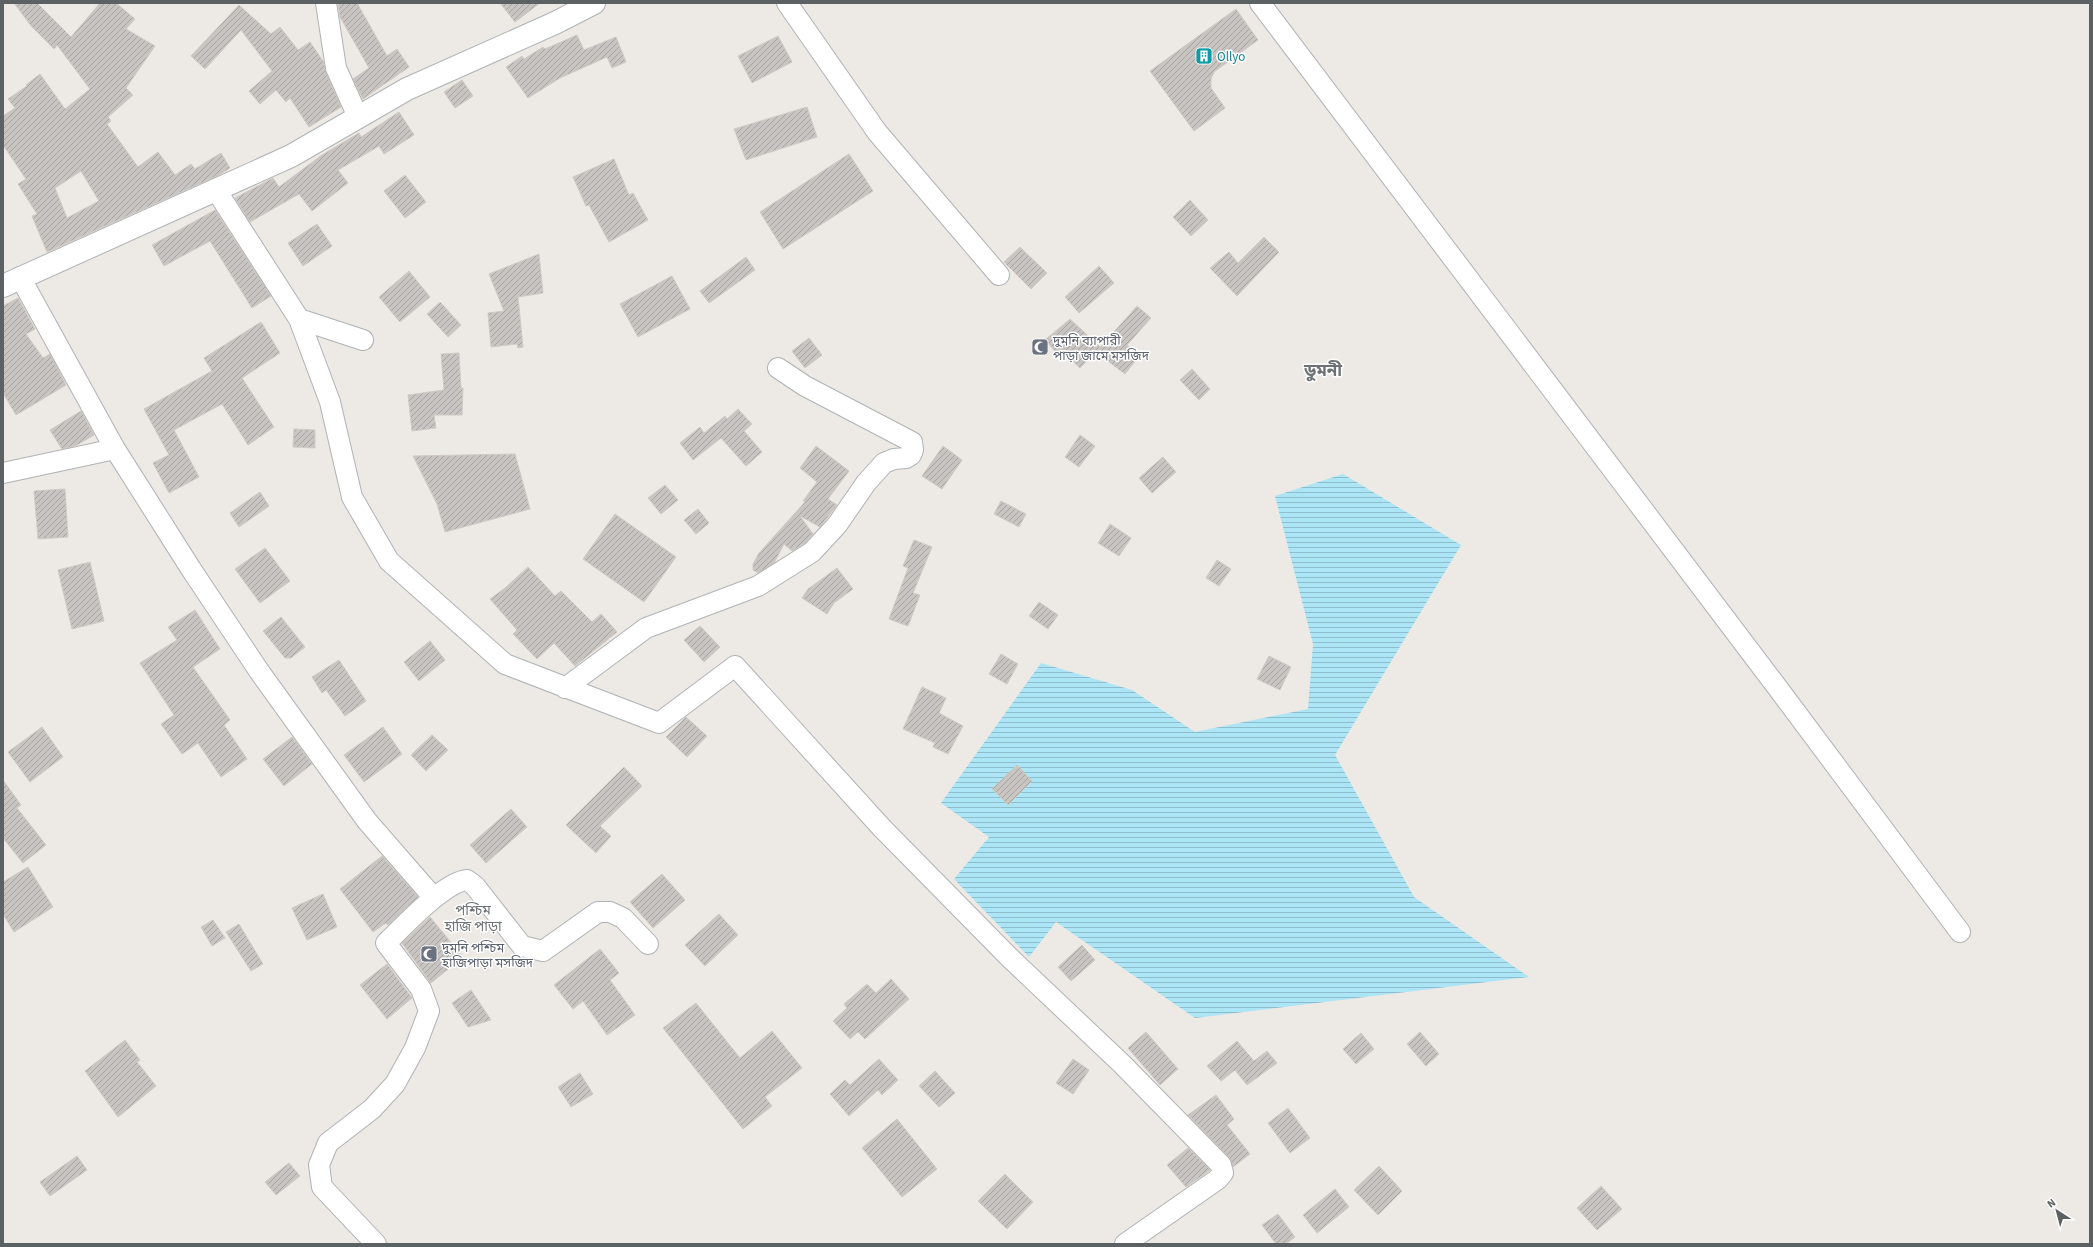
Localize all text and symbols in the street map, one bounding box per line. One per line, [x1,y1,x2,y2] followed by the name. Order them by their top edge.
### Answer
[1194,46,1214,66] building icon: Ollyo
[1217,48,1245,66] place label: Ollyo
[1052,332,1150,365] place label: দুমনি ব্যাপারী পাড়া জামে মসজিদ
[1030,337,1050,357] mosque icon: দুমনি ব্যাপারী পাড়া জামে মসজিদ
[1303,359,1342,383] district label: ডুমনী
[443,901,502,937] district label: পশ্চিম হাজি পাড়া
[441,939,534,972] place label: দুমনি পশ্চিম হাজিপাড়া মসজিদ
[419,944,439,964] mosque icon: দুমনি পশ্চিম হাজিপাড়া মসজিদ
[2037,1191,2077,1231] north arrow
[2044,1195,2059,1212] text: N

